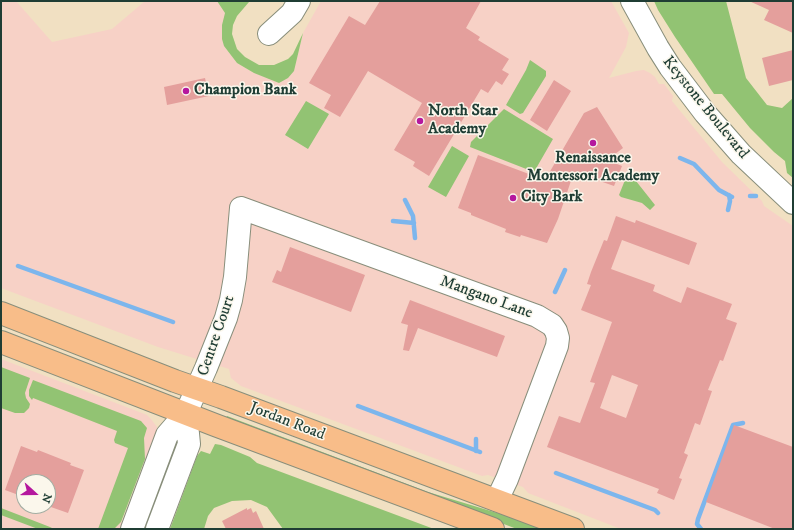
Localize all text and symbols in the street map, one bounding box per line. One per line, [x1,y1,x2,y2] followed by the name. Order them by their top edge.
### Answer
[658,53,752,163] street label: Keystone Boulevard
[194,81,297,101] place label: Champion Bank
[181,86,191,96] marker: Champion Bank
[428,102,498,140] place label: North Star Academy
[415,116,425,126] marker: North Star Academy
[588,138,598,148] marker: Renaissance Montessori Academy
[527,149,659,187] place label: Renaissance Montessori Academy
[521,188,583,208] place label: City Bark
[508,193,518,203] marker: City Bark
[437,272,535,324] street label: Mangano Lane
[194,293,240,379] street label: Centre Court
[246,399,328,445] street label: Jordan Road
[16,474,56,514] north arrow
[38,491,54,505] text: N

